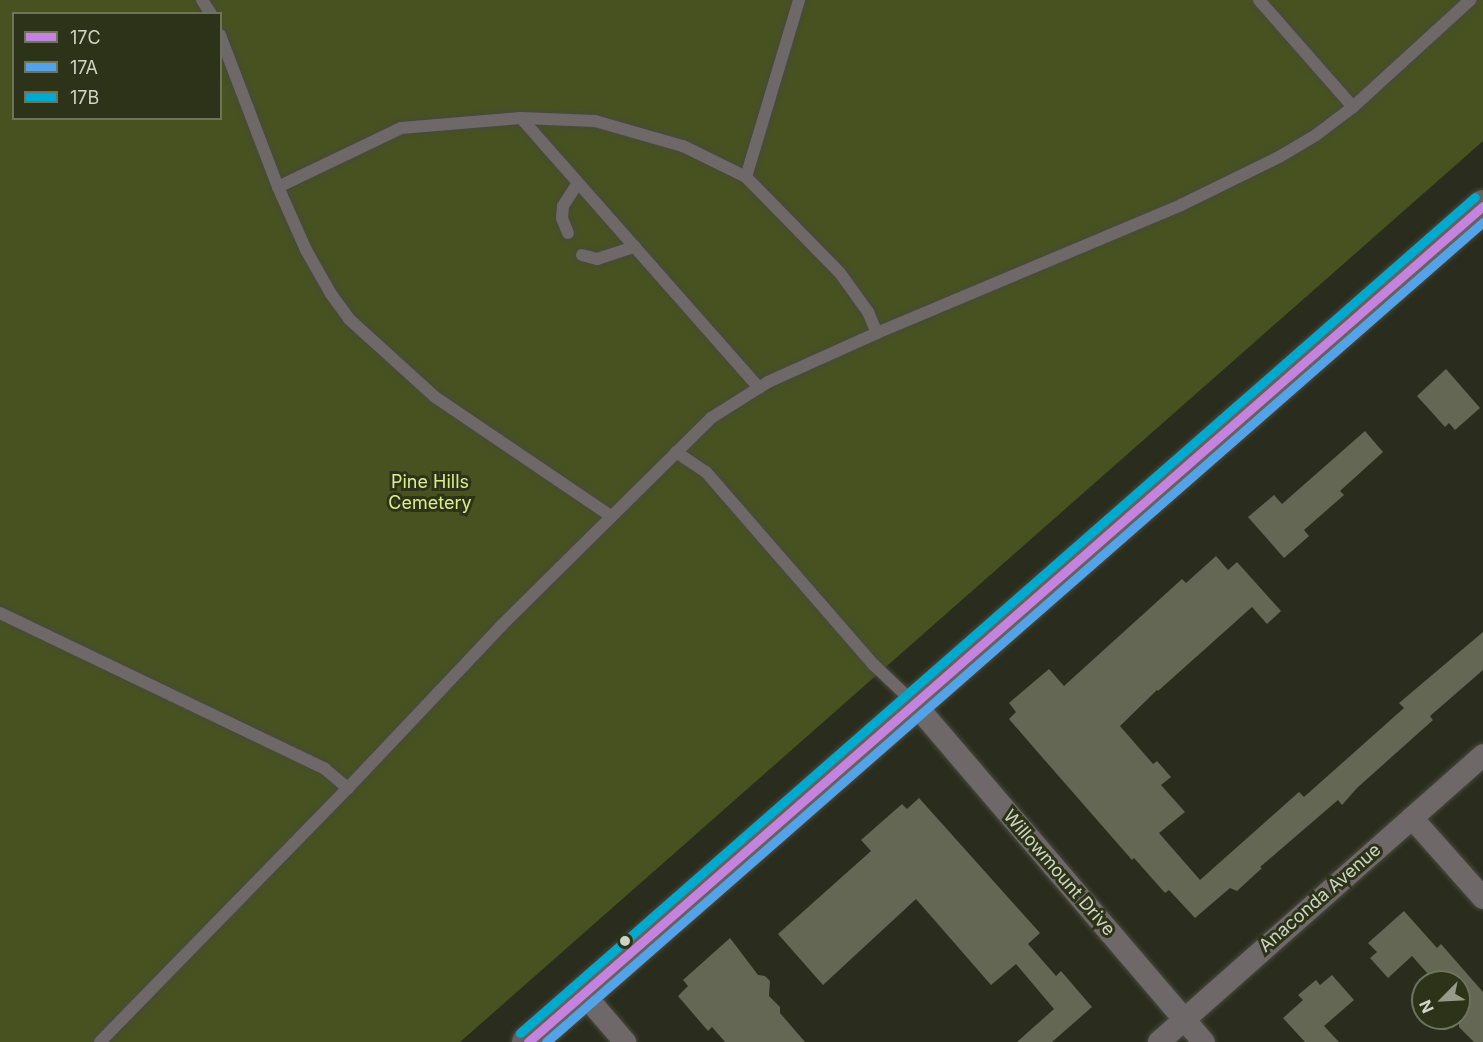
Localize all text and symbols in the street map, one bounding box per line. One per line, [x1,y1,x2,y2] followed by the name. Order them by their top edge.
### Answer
[12,12,222,120] legend
[70,27,101,48] text: 17C
[70,57,98,78] text: 17A
[70,87,99,108] text: 17B
[388,472,472,514] park label: Pine Hills Cemetery
[999,806,1119,940] street label: Willowmount Drive
[1255,839,1385,957] street label: Anaconda Avenue
[619,935,631,947] unlabelled marker
[1411,970,1471,1030] north arrow
[1415,997,1438,1016] text: N

